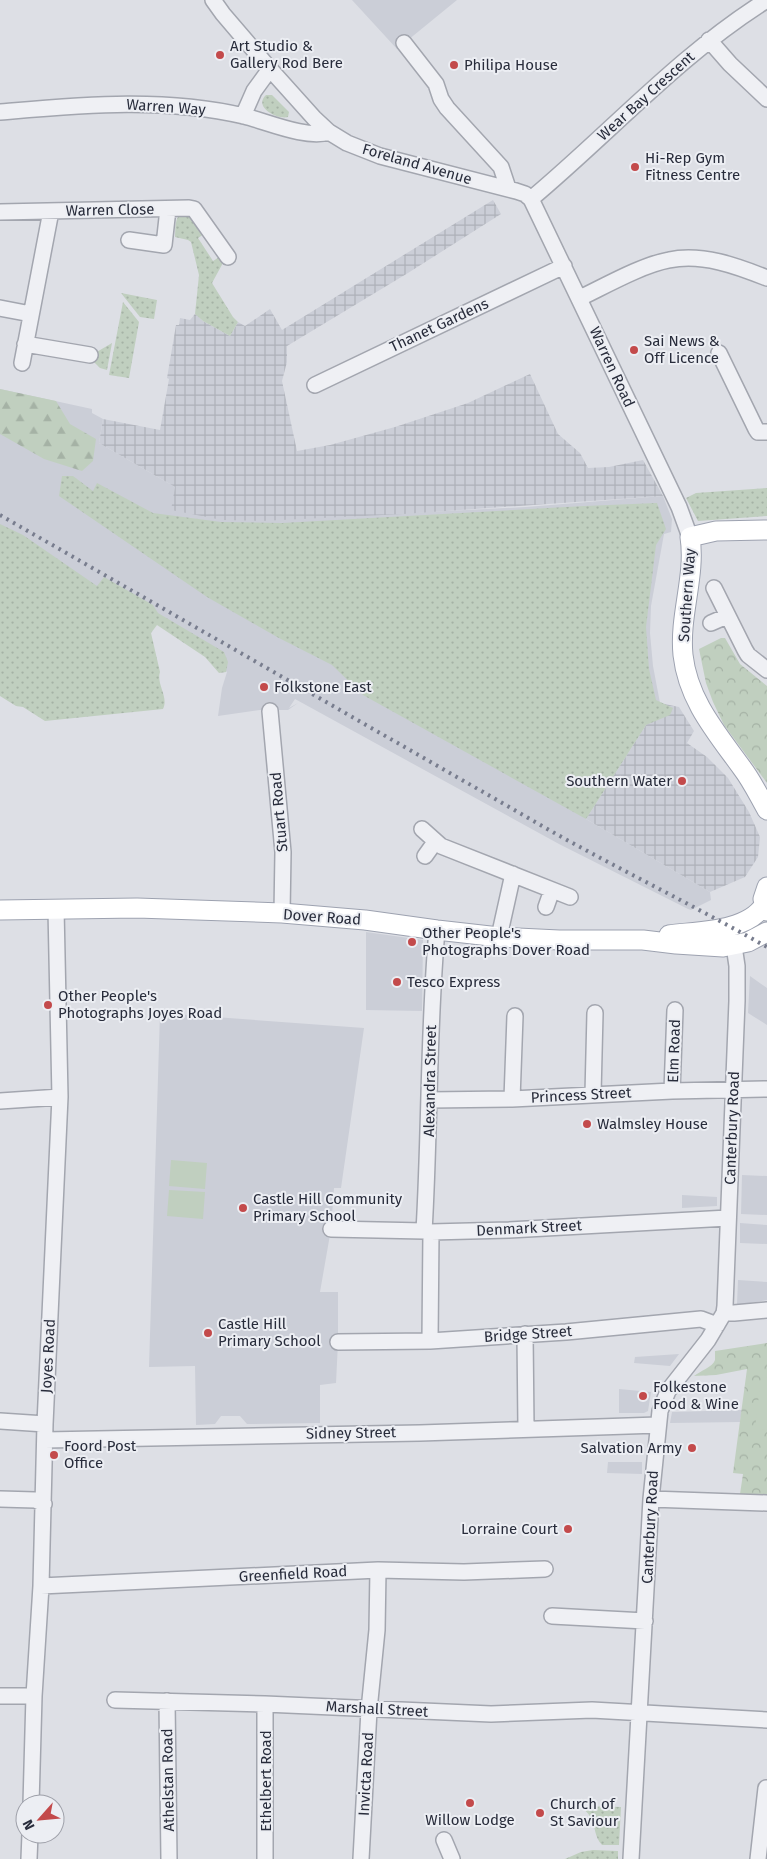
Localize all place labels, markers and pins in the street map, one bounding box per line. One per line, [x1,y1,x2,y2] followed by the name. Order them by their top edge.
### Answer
[230,37,343,72] place label: Art Studio & Gallery Rod Bere
[214,49,226,61] marker: Art Studio & Gallery Rod Bere
[464,56,558,74] place label: Philipa House
[448,59,460,71] marker: Philipa House
[645,149,740,184] place label: Hi-Rep Gym Fitness Centre
[629,161,641,173] marker: Hi-Rep Gym Fitness Centre
[644,332,720,367] place label: Sai News & Off Licence
[628,344,640,356] marker: Sai News & Off Licence
[274,678,372,696] place label: Folkstone East
[258,681,270,693] marker: Folkstone East
[566,772,672,790] place label: Southern Water
[676,775,688,787] marker: Southern Water
[422,924,590,959] place label: Other People's Photographs Dover Road
[406,936,418,948] marker: Other People's Photographs Dover Road
[407,973,500,991] place label: Tesco Express
[391,976,403,988] marker: Tesco Express
[58,987,222,1022] place label: Other People's Photographs Joyes Road
[42,999,54,1011] marker: Other People's Photographs Joyes Road
[597,1115,708,1133] place label: Walmsley House
[581,1118,593,1130] marker: Walmsley House
[253,1190,403,1225] place label: Castle Hill Community Primary School
[237,1202,249,1214] marker: Castle Hill Community Primary School
[218,1315,321,1350] place label: Castle Hill Primary School
[202,1327,214,1339] marker: Castle Hill Primary School
[653,1378,739,1413] place label: Folkestone Food & Wine
[637,1390,649,1402] marker: Folkestone Food & Wine
[64,1437,137,1472] place label: Foord Post Office
[581,1439,683,1457] place label: Salvation Army
[686,1442,698,1454] marker: Salvation Army
[48,1449,60,1461] marker: Foord Post Office
[461,1520,559,1538] place label: Lorraine Court
[562,1523,574,1535] marker: Lorraine Court
[550,1795,619,1830] place label: Church of St Saviour
[464,1797,476,1809] marker: Willow Lodge
[534,1807,546,1819] marker: Church of St Saviour
[425,1811,515,1829] place label: Willow Lodge

